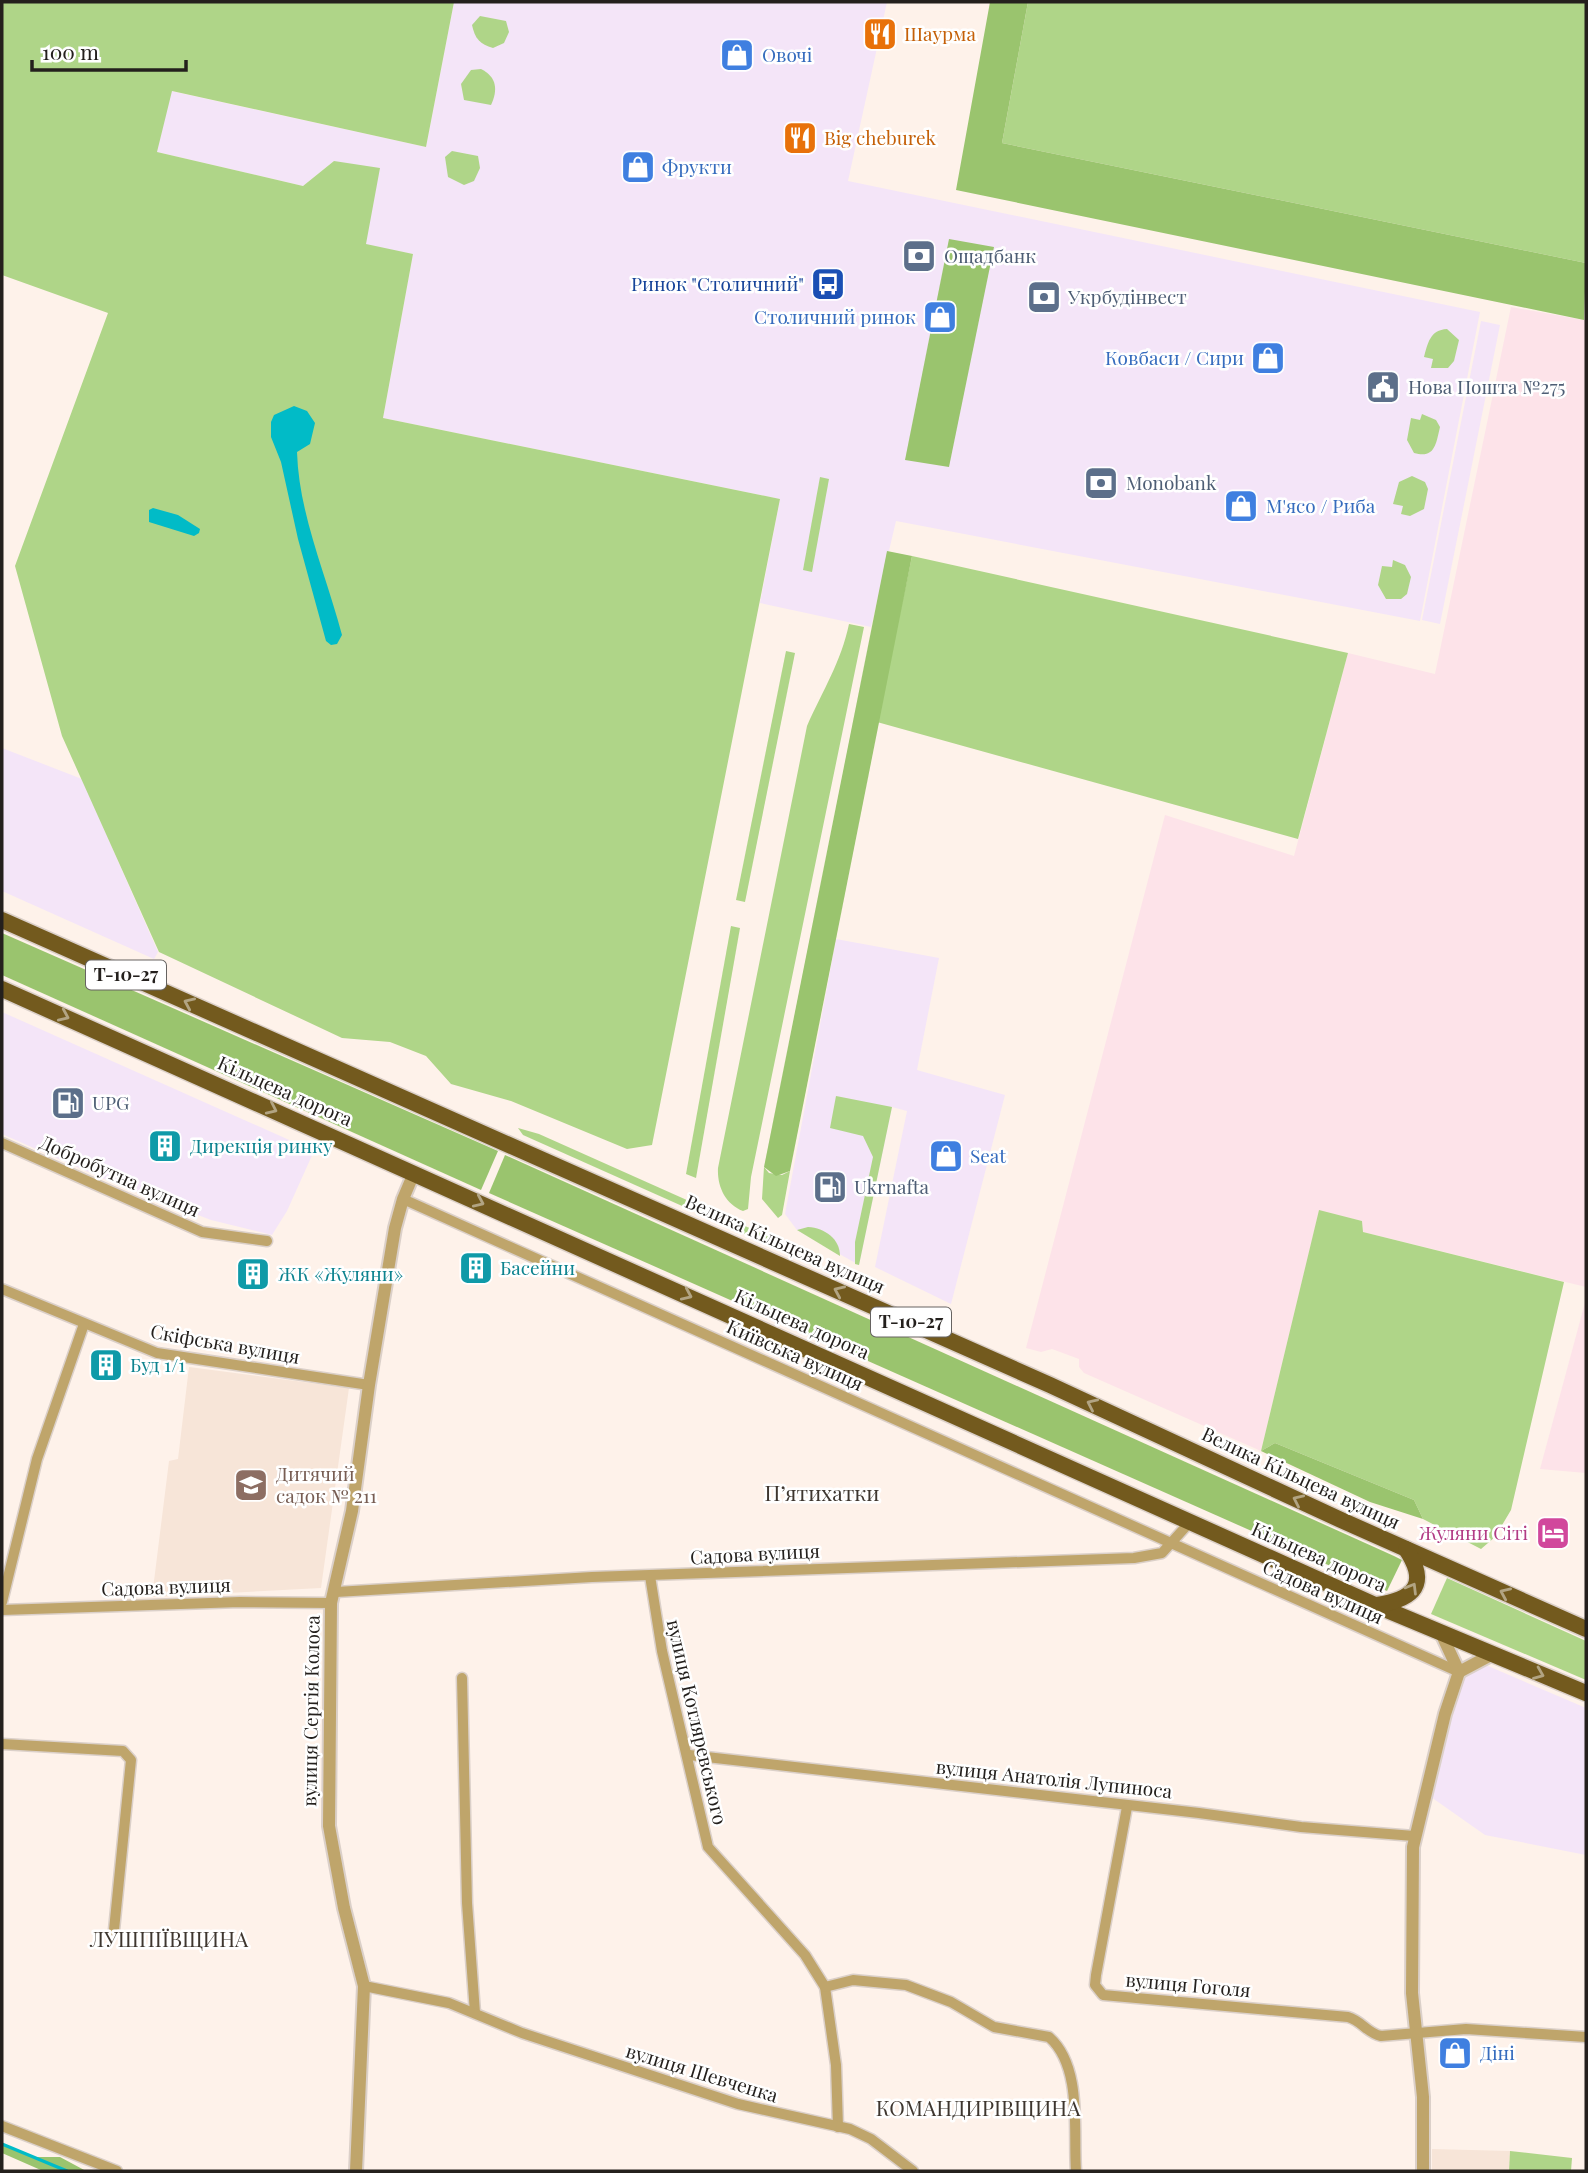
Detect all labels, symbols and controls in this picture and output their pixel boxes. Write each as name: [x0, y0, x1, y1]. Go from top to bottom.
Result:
restaurant icon: Шаурма: [861, 15, 899, 53]
place label: Шаурма: [904, 20, 976, 46]
scale bar: [32, 28, 186, 72]
shop icon: Овочі: [718, 36, 756, 74]
text: 100 m: [42, 37, 99, 65]
place label: Овочі: [762, 41, 813, 67]
restaurant icon: Big cheburek: [781, 119, 819, 157]
place label: Big cheburek: [824, 124, 937, 150]
shop icon: Фрукти: [619, 148, 657, 186]
place label: Фрукти: [662, 153, 732, 179]
bank icon: Ощадбанк: [900, 237, 938, 275]
place label: Ощадбанк: [944, 242, 1036, 268]
bus stop icon: Ринок "Столичний": [809, 265, 847, 303]
place label: Ринок "Столичний": [631, 270, 804, 296]
bank icon: Укрбудінвест: [1025, 278, 1063, 316]
place label: Укрбудінвест: [1067, 283, 1187, 309]
shop icon: Столичний ринок: [921, 298, 959, 336]
place label: Столичний ринок: [754, 303, 916, 329]
shop icon: Ковбаси / Сири: [1249, 339, 1287, 377]
place label: Ковбаси / Сири: [1105, 344, 1244, 370]
public building icon: Нова Пошта №275: [1364, 368, 1402, 406]
place label: Нова Пошта №275: [1408, 373, 1565, 399]
bank icon: Monobank: [1082, 464, 1120, 502]
place label: Monobank: [1126, 469, 1217, 495]
shop icon: М'ясо / Риба: [1222, 487, 1260, 525]
place label: М'ясо / Риба: [1266, 492, 1376, 518]
road number: Т-10-27: [86, 960, 166, 990]
one-way arrow: [183, 997, 195, 1011]
one-way arrow: [57, 1008, 69, 1022]
street label: Кільцева дорога: [214, 1049, 357, 1132]
fuel station icon: UPG: [49, 1084, 87, 1122]
place label: UPG: [92, 1089, 129, 1115]
one-way arrow: [265, 1100, 277, 1114]
building icon: Дирекція ринку: [146, 1127, 184, 1165]
street label: Добробутна вулиця: [36, 1128, 204, 1222]
place label: Дирекція ринку: [190, 1132, 333, 1158]
shop icon: Seat: [927, 1137, 965, 1175]
place label: Seat: [970, 1142, 1006, 1168]
fuel station icon: Ukrnafta: [811, 1168, 849, 1206]
place label: Ukrnafta: [854, 1173, 929, 1199]
street label: Велика Кільцева вулиця: [682, 1187, 889, 1299]
one-way arrow: [472, 1194, 485, 1208]
building icon: Басейни: [457, 1249, 495, 1287]
place label: Басейни: [500, 1254, 575, 1280]
building icon: ЖК «Жуляни»: [234, 1255, 272, 1293]
place label: ЖК «Жуляни»: [278, 1260, 403, 1286]
street label: Кільцева дорога: [731, 1282, 874, 1365]
one-way arrow: [834, 1285, 846, 1299]
one-way arrow: [680, 1287, 692, 1301]
road number: Т-10-27: [871, 1308, 951, 1336]
street label: Київська вулиця: [723, 1312, 868, 1396]
street label: Скіфська вулиця: [149, 1317, 302, 1369]
building icon: Буд 1/1: [87, 1346, 125, 1384]
place label: Буд 1/1: [130, 1351, 185, 1377]
one-way arrow: [1086, 1398, 1099, 1412]
street label: Велика Кільцева вулиця: [1198, 1420, 1405, 1534]
place label: Дитячий садок № 211: [276, 1460, 377, 1508]
school or university icon: Дитячий садок № 211: [232, 1466, 270, 1504]
district label: Пʼятихатки: [765, 1478, 879, 1506]
one-way arrow: [1293, 1494, 1305, 1508]
hotel icon: Жуляни Сіті: [1534, 1514, 1572, 1552]
street label: Кільцева дорога: [1248, 1515, 1391, 1598]
place label: Жуляни Сіті: [1419, 1519, 1528, 1545]
street label: Садова вулиця: [690, 1537, 820, 1569]
street label: Садова вулиця: [1259, 1553, 1388, 1629]
street label: Садова вулиця: [101, 1571, 231, 1601]
one-way arrow: [1404, 1583, 1417, 1596]
one-way arrow: [1500, 1587, 1512, 1601]
street label: вулиця Сергія Колоса: [295, 1614, 325, 1807]
street label: вулиця Котляревського: [662, 1616, 734, 1827]
one-way arrow: [1532, 1665, 1544, 1679]
street label: вулиця Анатолія Лупиноса: [935, 1753, 1174, 1803]
district label: ЛУШПІЇВЩИНА: [89, 1924, 249, 1952]
street label: вулиця Гоголя: [1125, 1966, 1252, 2002]
shop icon: Діні: [1436, 2034, 1474, 2072]
street label: вулиця Шевченка: [623, 2037, 782, 2108]
place label: Діні: [1480, 2039, 1515, 2065]
district label: КОМАНДИРІВЩИНА: [876, 2093, 1081, 2121]

